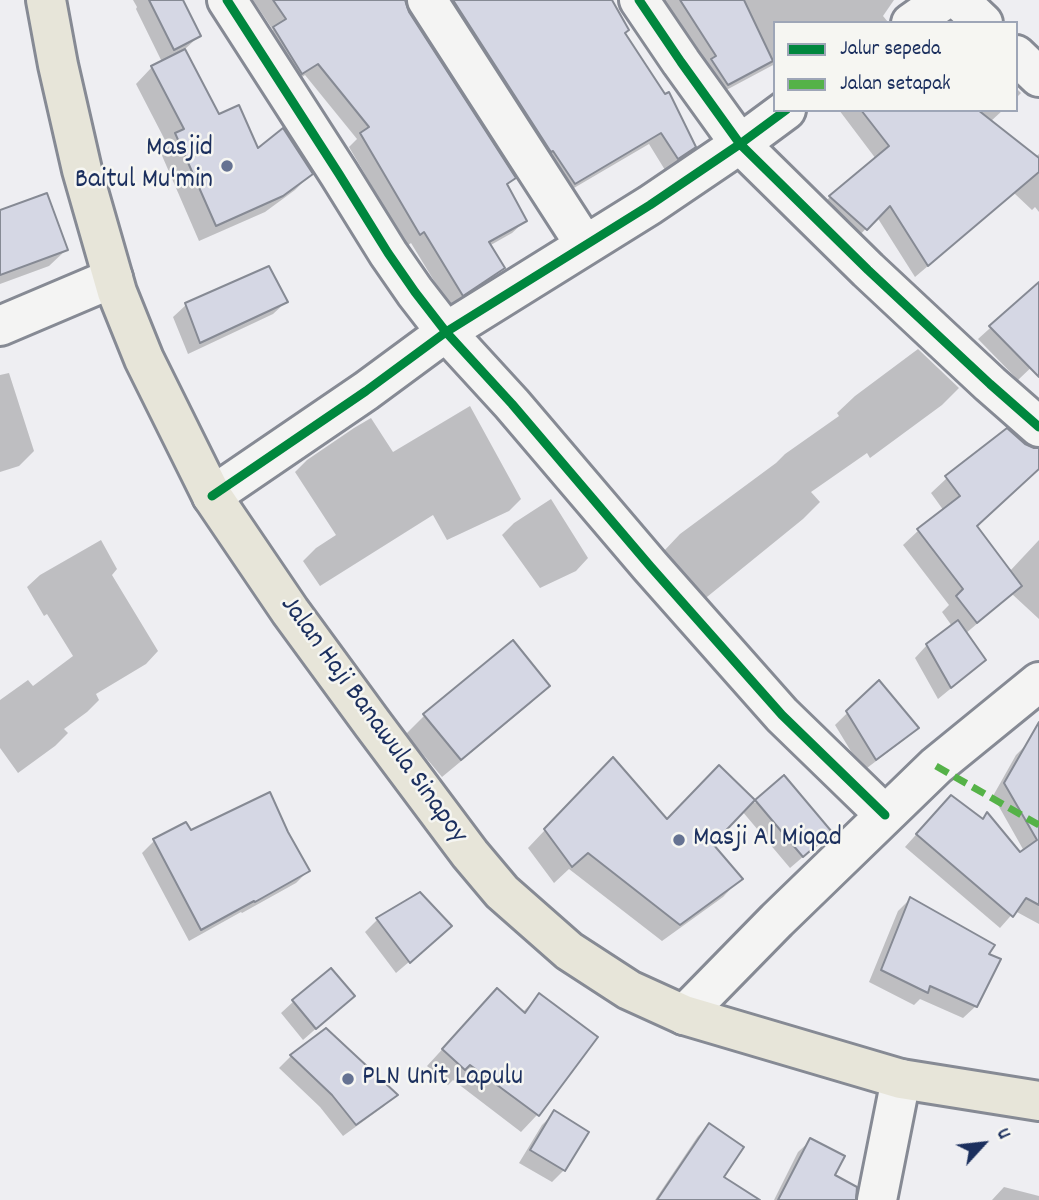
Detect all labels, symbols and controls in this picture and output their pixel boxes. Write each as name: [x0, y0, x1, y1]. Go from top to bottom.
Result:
legend: [773, 21, 1018, 112]
text: Jalur sepeda: [840, 35, 941, 65]
text: Jalan setapak: [840, 70, 951, 100]
place label: Masjid Baitul Mu'min: [75, 133, 213, 199]
marker: Masjid Baitul Mu'min: [219, 158, 235, 174]
street label: Jalan Haji Banawula Sinapoy: [271, 591, 473, 851]
place label: Masji Al Miqad: [693, 823, 842, 857]
marker: Masji Al Miqad: [671, 832, 687, 848]
place label: PLN Unit Lapulu: [362, 1062, 523, 1096]
marker: PLN Unit Lapulu: [340, 1071, 356, 1087]
north arrow: [948, 1109, 1018, 1179]
text: U: [988, 1124, 1016, 1144]

